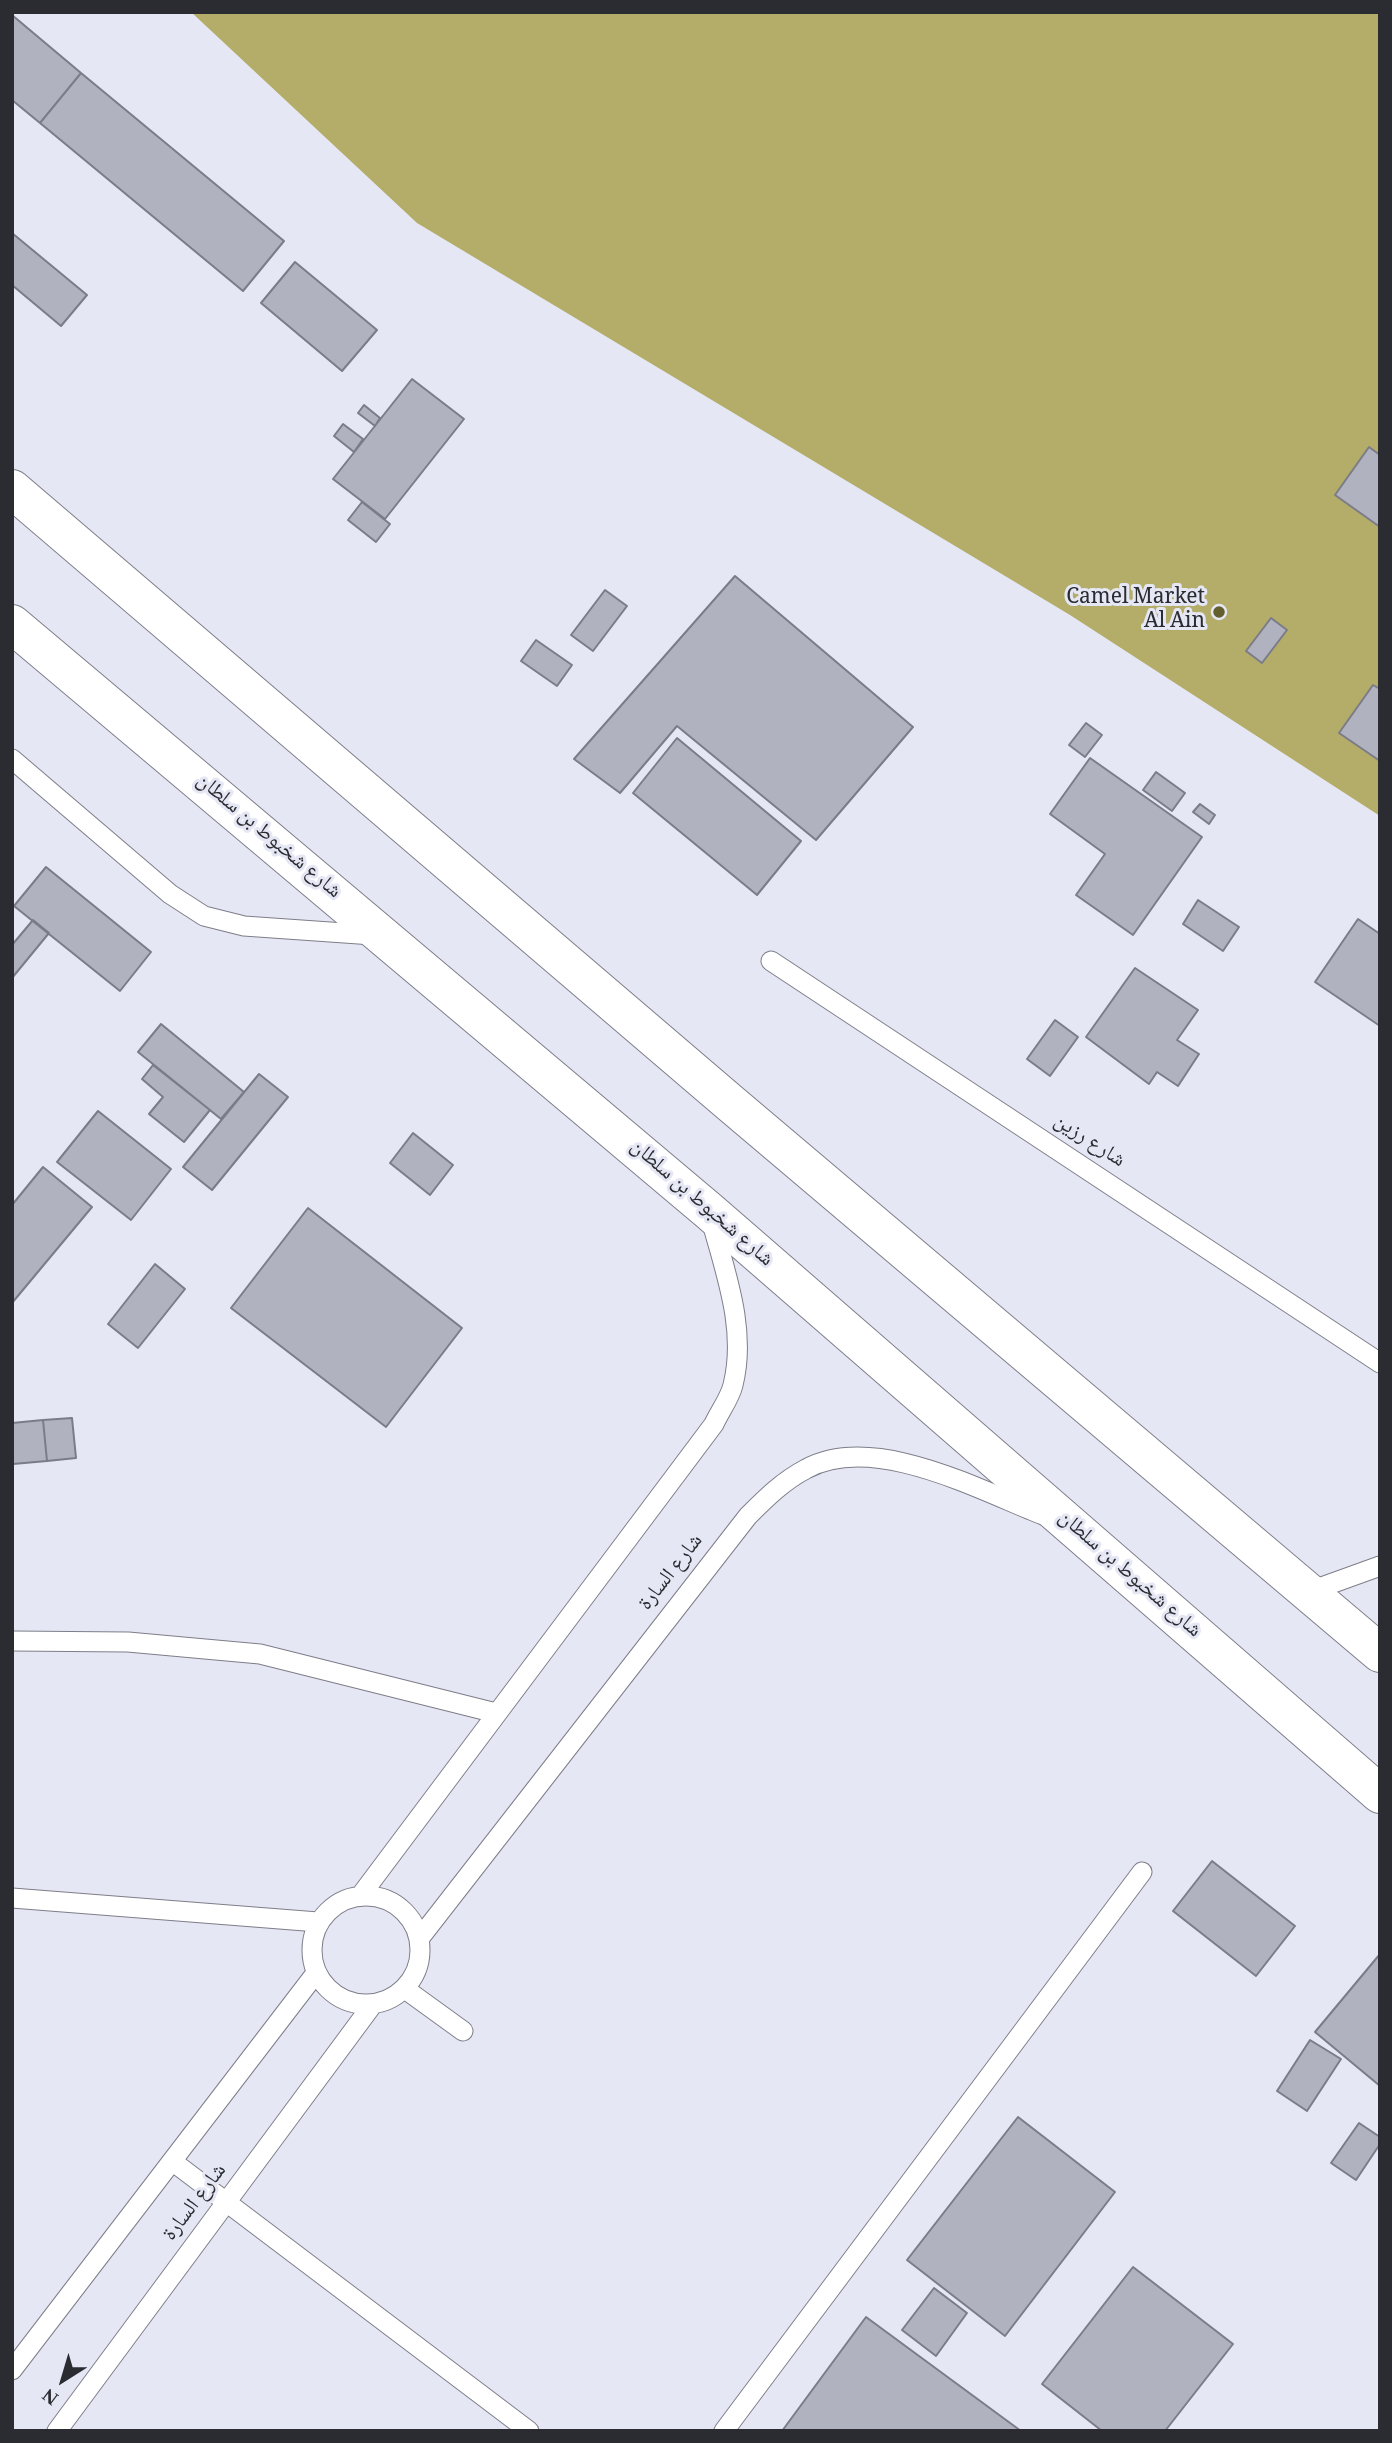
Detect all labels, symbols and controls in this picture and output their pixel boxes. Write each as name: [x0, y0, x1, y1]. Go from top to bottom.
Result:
place label: Camel Market Al Ain: [1066, 587, 1205, 637]
marker: Camel Market Al Ain: [1211, 604, 1227, 620]
street label: شارع شخبوط بن سلطان: [189, 770, 345, 906]
street label: شارع رزين: [1047, 1111, 1129, 1175]
street label: شارع شخبوط بن سلطان: [623, 1136, 777, 1274]
street label: شارع شخبوط بن سلطان: [1051, 1507, 1205, 1645]
street label: شارع السارة: [635, 1531, 711, 1617]
street label: شارع السارة: [160, 2161, 234, 2247]
north arrow: [28, 2345, 98, 2415]
text: N: [38, 2385, 62, 2410]

